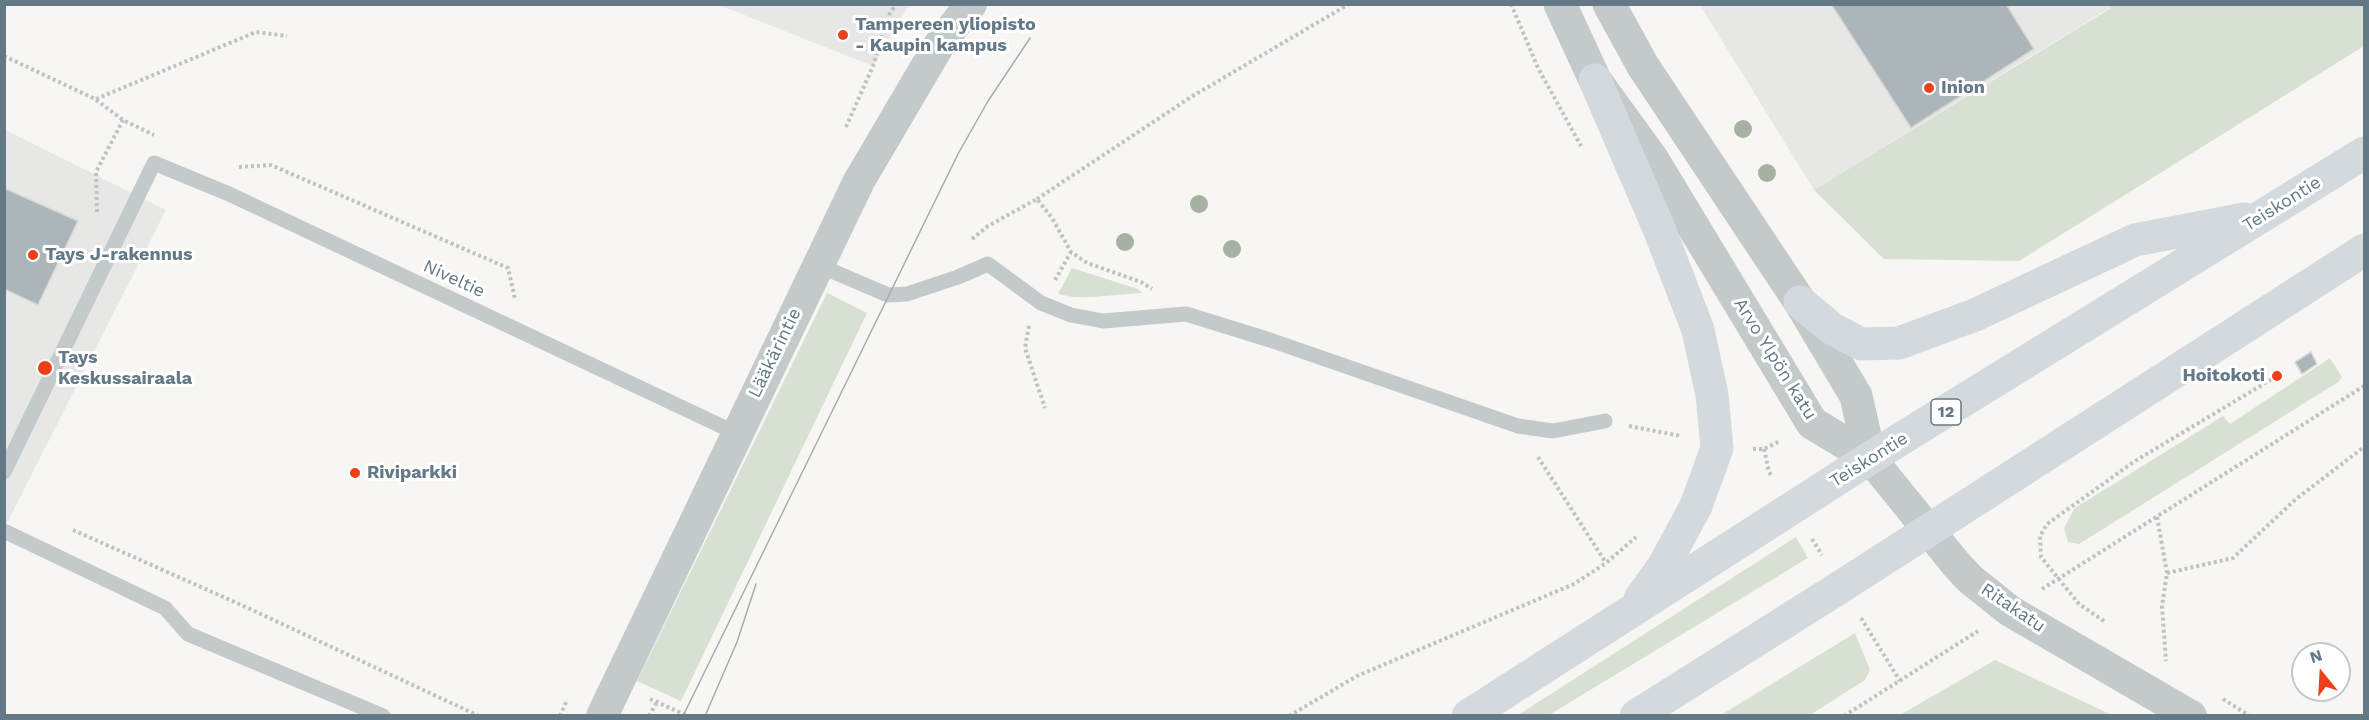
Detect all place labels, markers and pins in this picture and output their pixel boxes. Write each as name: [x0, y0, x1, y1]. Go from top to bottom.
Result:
place label: Tampereen yliopisto - Kaupin kampus: [855, 14, 1036, 57]
marker: Tampereen yliopisto - Kaupin kampus: [836, 28, 850, 42]
place label: Inion: [1941, 77, 1985, 99]
marker: Inion: [1922, 81, 1936, 95]
place label: Tays J-rakennus: [45, 244, 193, 266]
marker: Tays J-rakennus: [26, 248, 40, 262]
place label: Tays Keskussairaala: [58, 347, 192, 389]
marker: Tays Keskussairaala: [36, 359, 54, 377]
place label: Hoitokoti: [2183, 365, 2265, 387]
marker: Hoitokoti: [2270, 369, 2284, 383]
place label: Riviparkki: [367, 462, 457, 484]
marker: Riviparkki: [348, 466, 362, 480]

